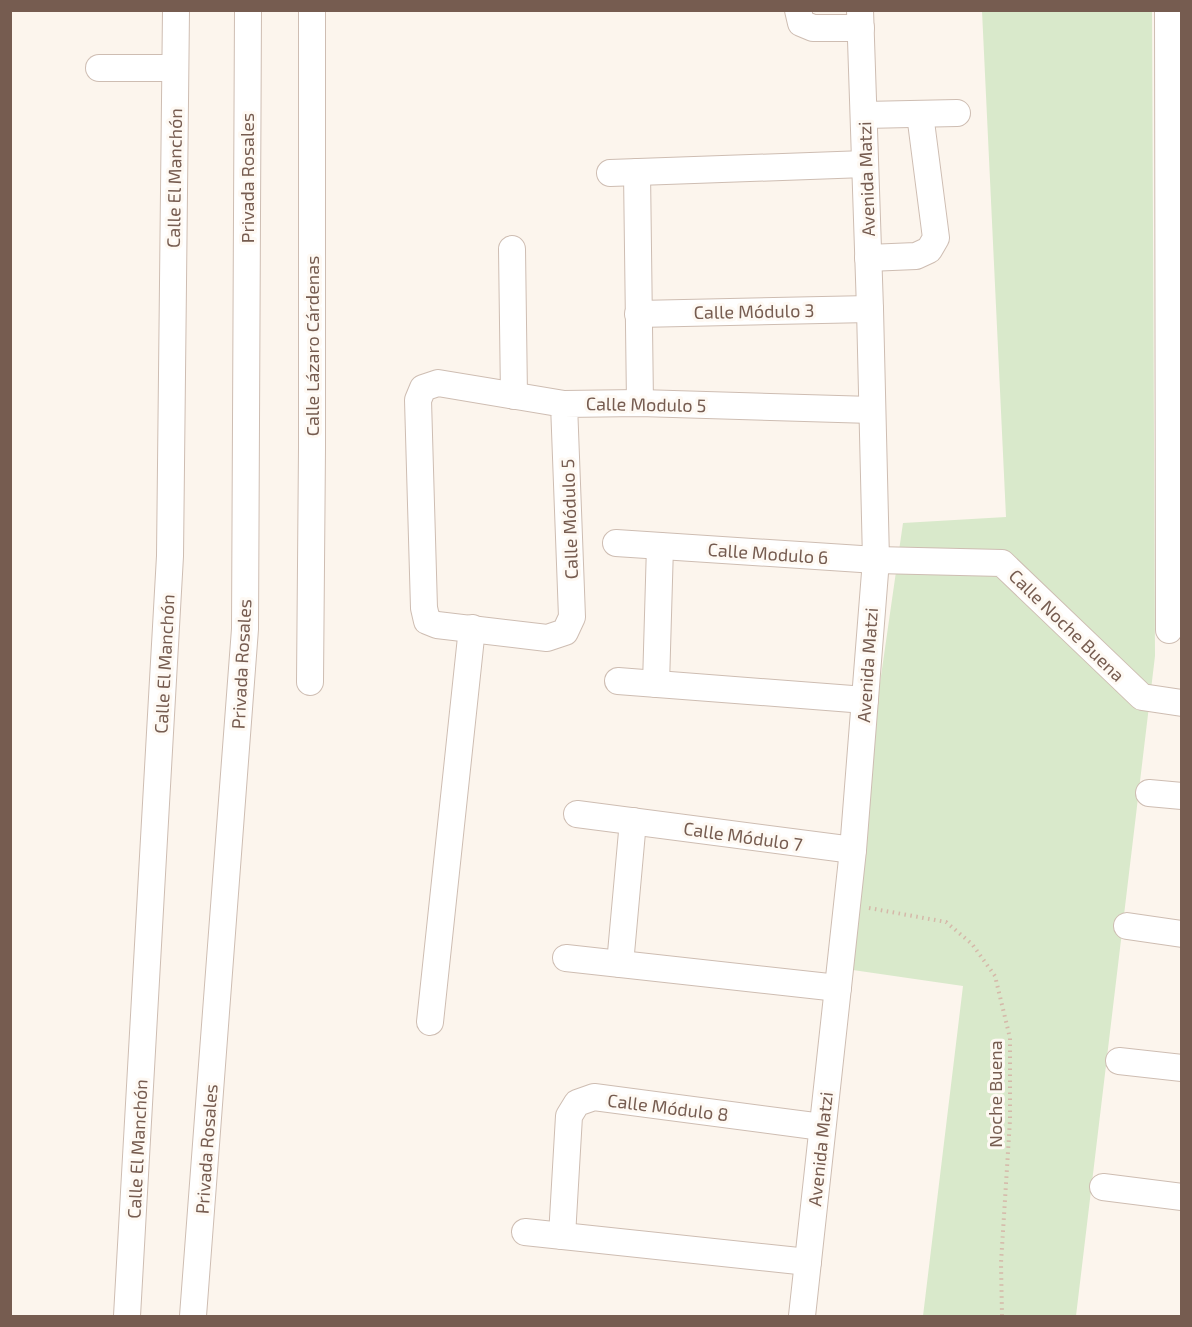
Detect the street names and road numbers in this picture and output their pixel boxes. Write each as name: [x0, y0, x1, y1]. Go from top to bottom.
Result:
street label: Calle El Manchón: [162, 108, 186, 248]
street label: Privada Rosales: [236, 113, 258, 243]
street label: Avenida Matzi: [853, 121, 879, 237]
street label: Calle Lázaro Cárdenas: [301, 256, 323, 436]
street label: Calle Módulo 3: [693, 299, 815, 323]
street label: Calle Modulo 5: [586, 392, 706, 416]
street label: Calle Módulo 5: [556, 458, 582, 580]
street label: Calle Modulo 6: [707, 538, 829, 568]
street label: Calle Noche Buena: [1005, 564, 1129, 686]
street label: Calle El Manchón: [149, 594, 179, 734]
street label: Privada Rosales: [227, 598, 255, 730]
street label: Avenida Matzi: [852, 607, 882, 723]
street label: Calle Módulo 7: [682, 817, 804, 855]
street label: Noche Buena: [984, 1040, 1006, 1148]
street label: Calle El Manchón: [122, 1079, 152, 1219]
street label: Privada Rosales: [190, 1083, 222, 1215]
street label: Calle Módulo 8: [606, 1089, 730, 1125]
street label: Avenida Matzi: [803, 1091, 837, 1207]

